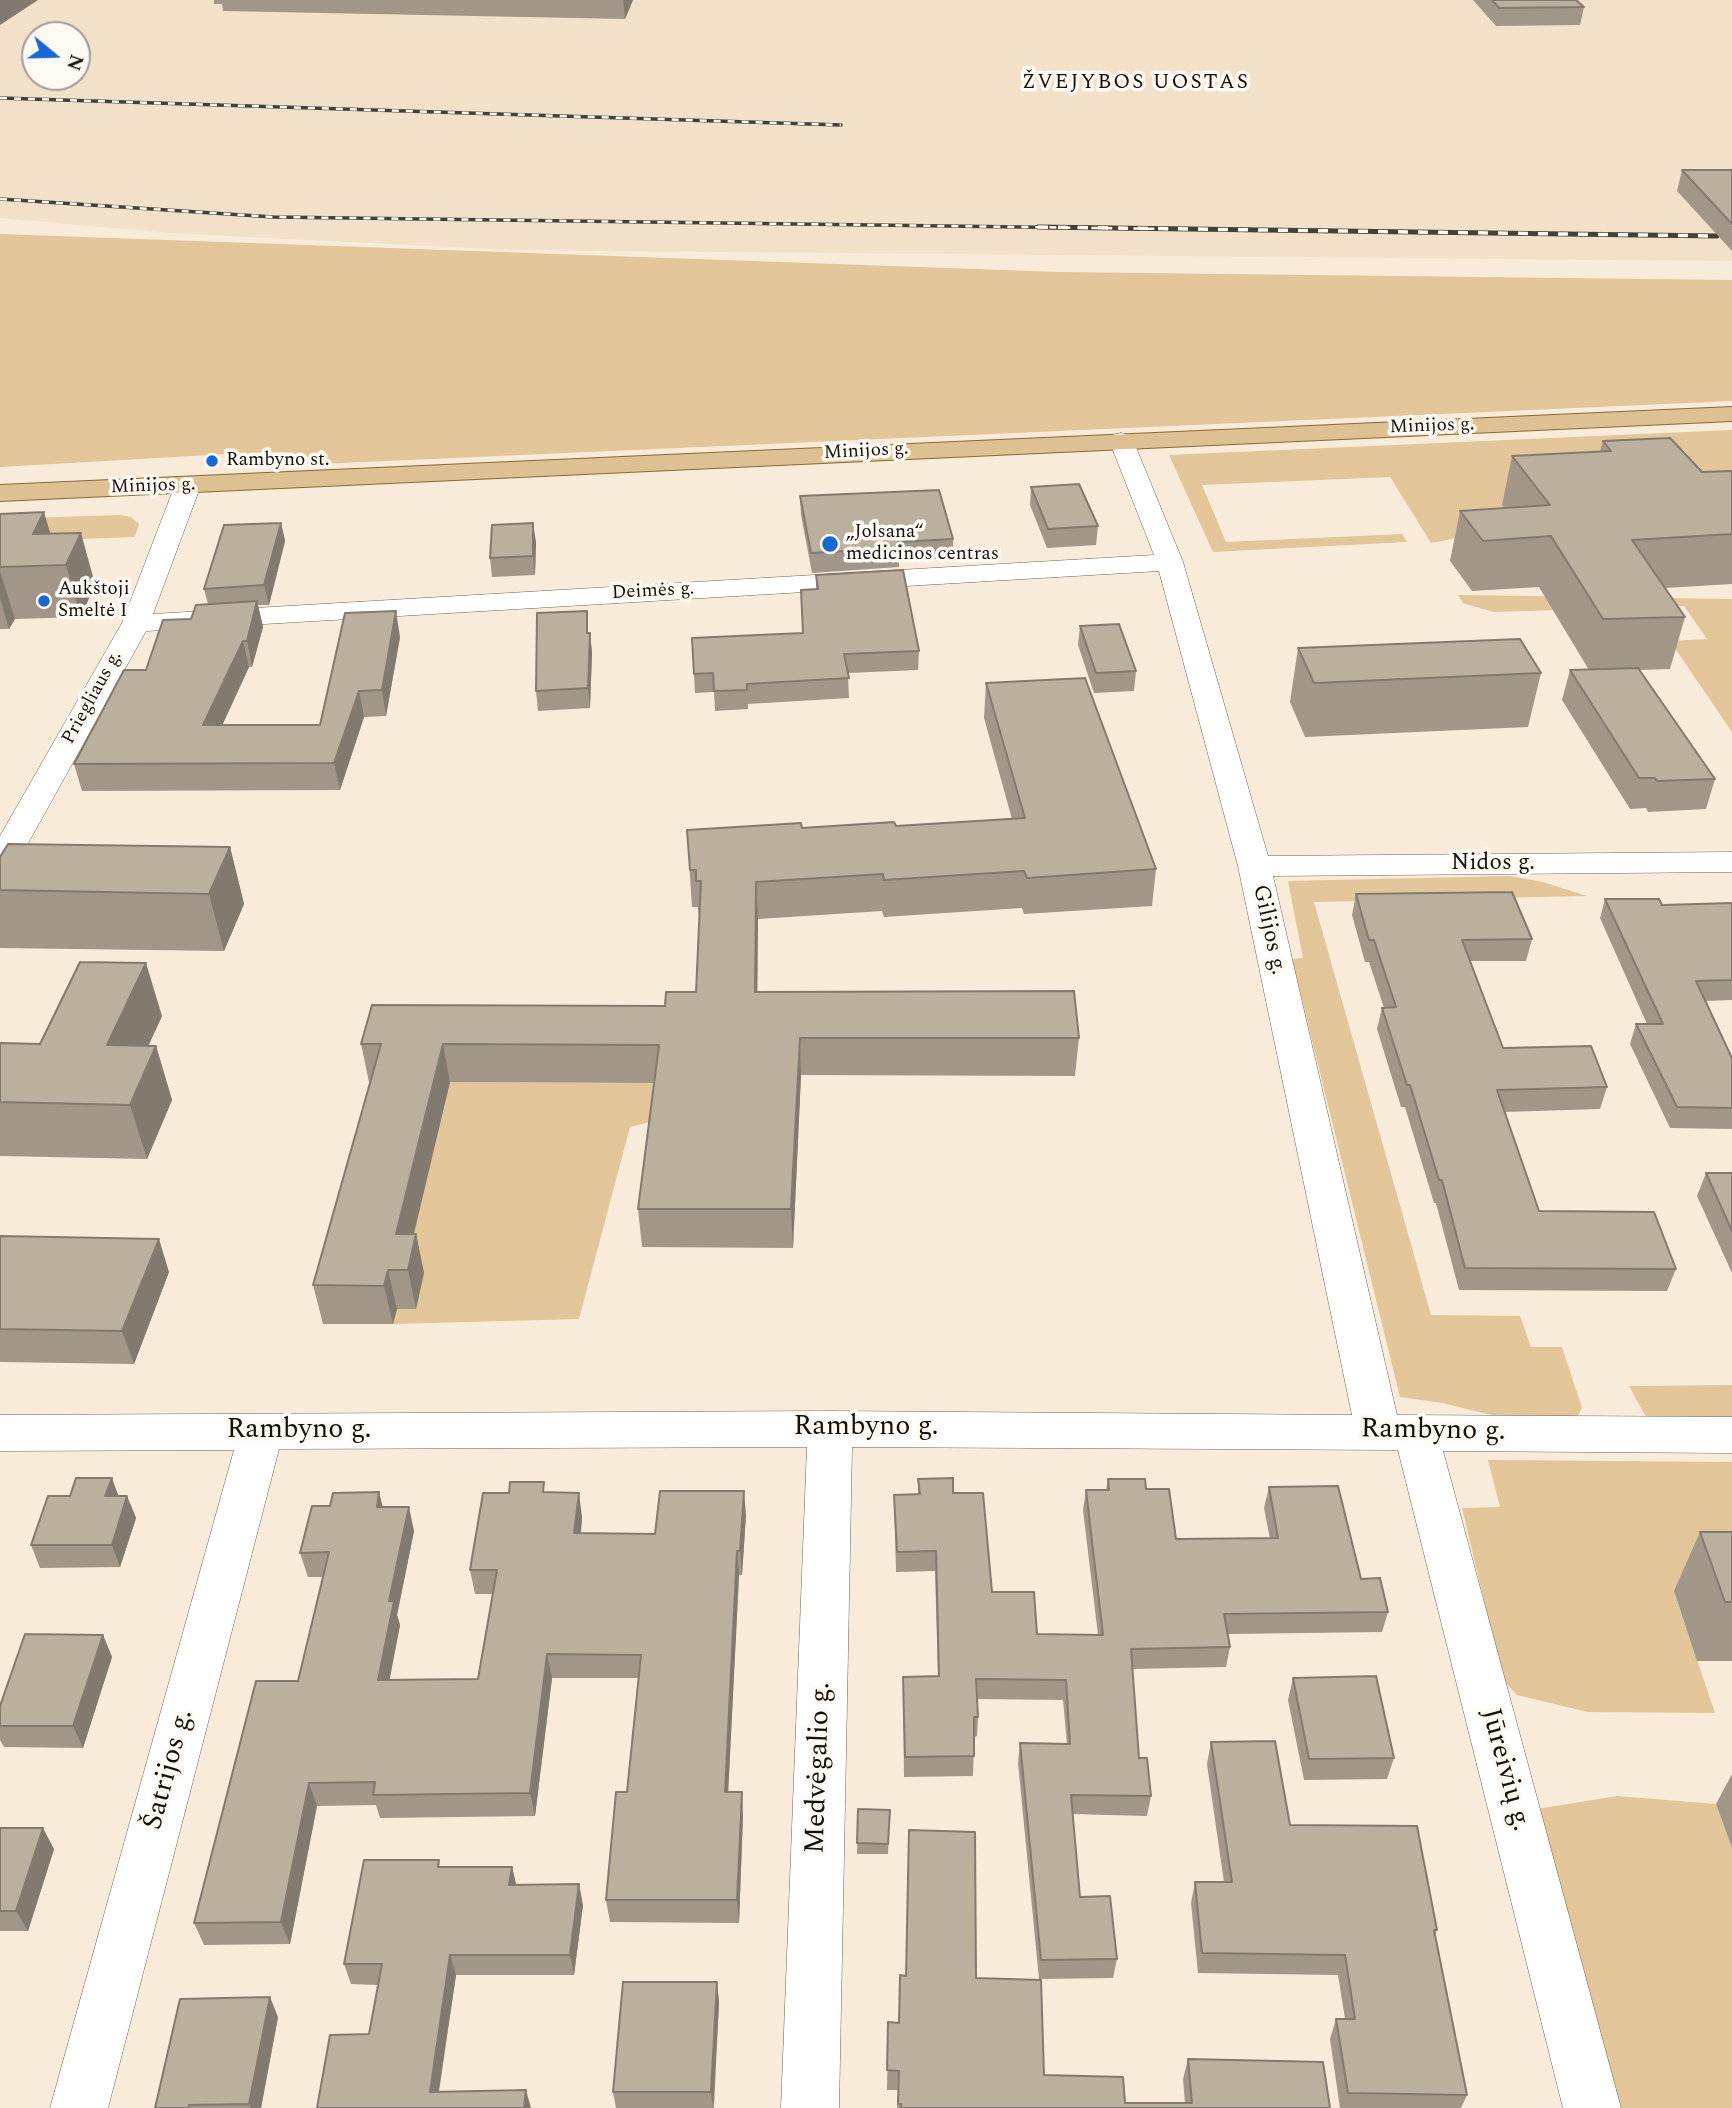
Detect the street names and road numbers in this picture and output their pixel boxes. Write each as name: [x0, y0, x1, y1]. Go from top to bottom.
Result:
street label: Minijos g.: [1389, 414, 1475, 440]
street label: Minijos g.: [823, 438, 909, 466]
street label: Minijos g.: [110, 474, 196, 500]
street label: Deimės g.: [611, 578, 695, 606]
street label: Priegliaus g.: [58, 647, 128, 749]
street label: Nidos g.: [1451, 850, 1535, 878]
street label: Gilijos g.: [1245, 882, 1291, 978]
street label: Rambyno g.: [794, 1412, 938, 1446]
street label: Rambyno g.: [1360, 1414, 1506, 1450]
street label: Rambyno g.: [227, 1415, 371, 1449]
street label: Medvėgalio g.: [800, 1682, 840, 1854]
street label: Jūreivių g.: [1471, 1705, 1537, 1835]
street label: Šatrijos g.: [138, 1706, 202, 1834]

